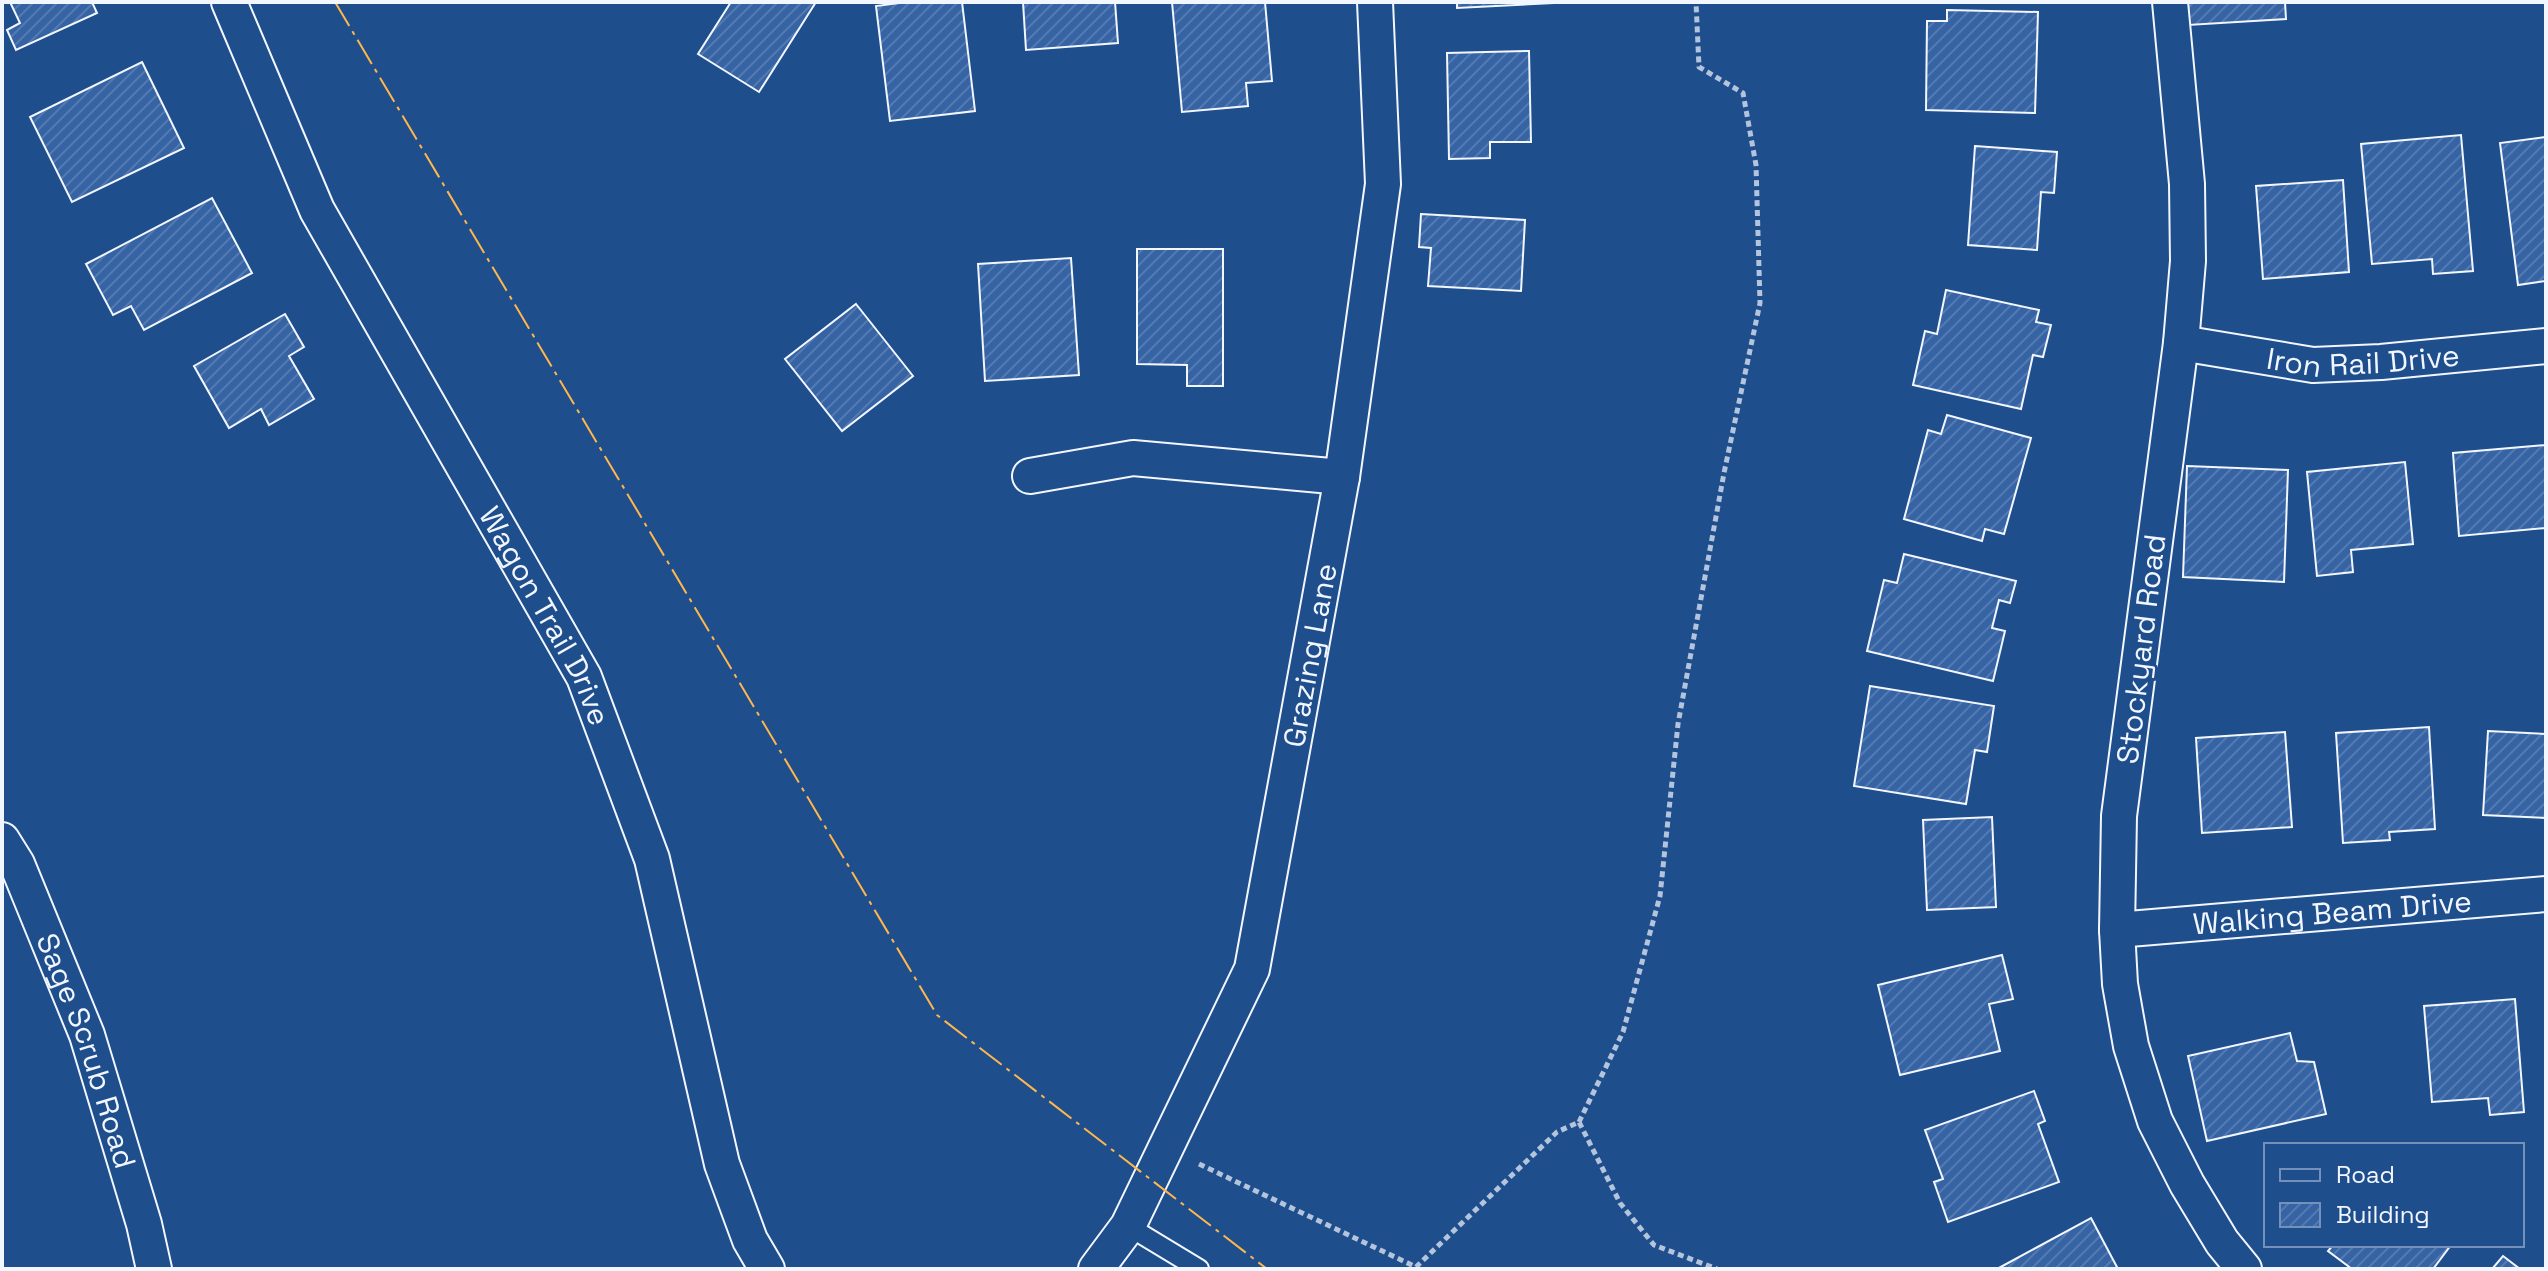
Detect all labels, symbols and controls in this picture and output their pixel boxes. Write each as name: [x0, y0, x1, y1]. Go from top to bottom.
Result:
street label: Iron Rail Drive: [2264, 335, 2461, 386]
street label: Wagon Trail Drive: [471, 499, 620, 731]
street label: Stockyard Road: [2108, 532, 2174, 766]
street label: Grazing Lane: [1273, 560, 1345, 750]
street label: Walking Beam Drive: [2191, 881, 2473, 943]
street label: Sage Scrub Road: [28, 927, 146, 1173]
legend: [2264, 1143, 2524, 1247]
text: Road: [2336, 1159, 2395, 1190]
text: Building: [2336, 1199, 2430, 1230]

